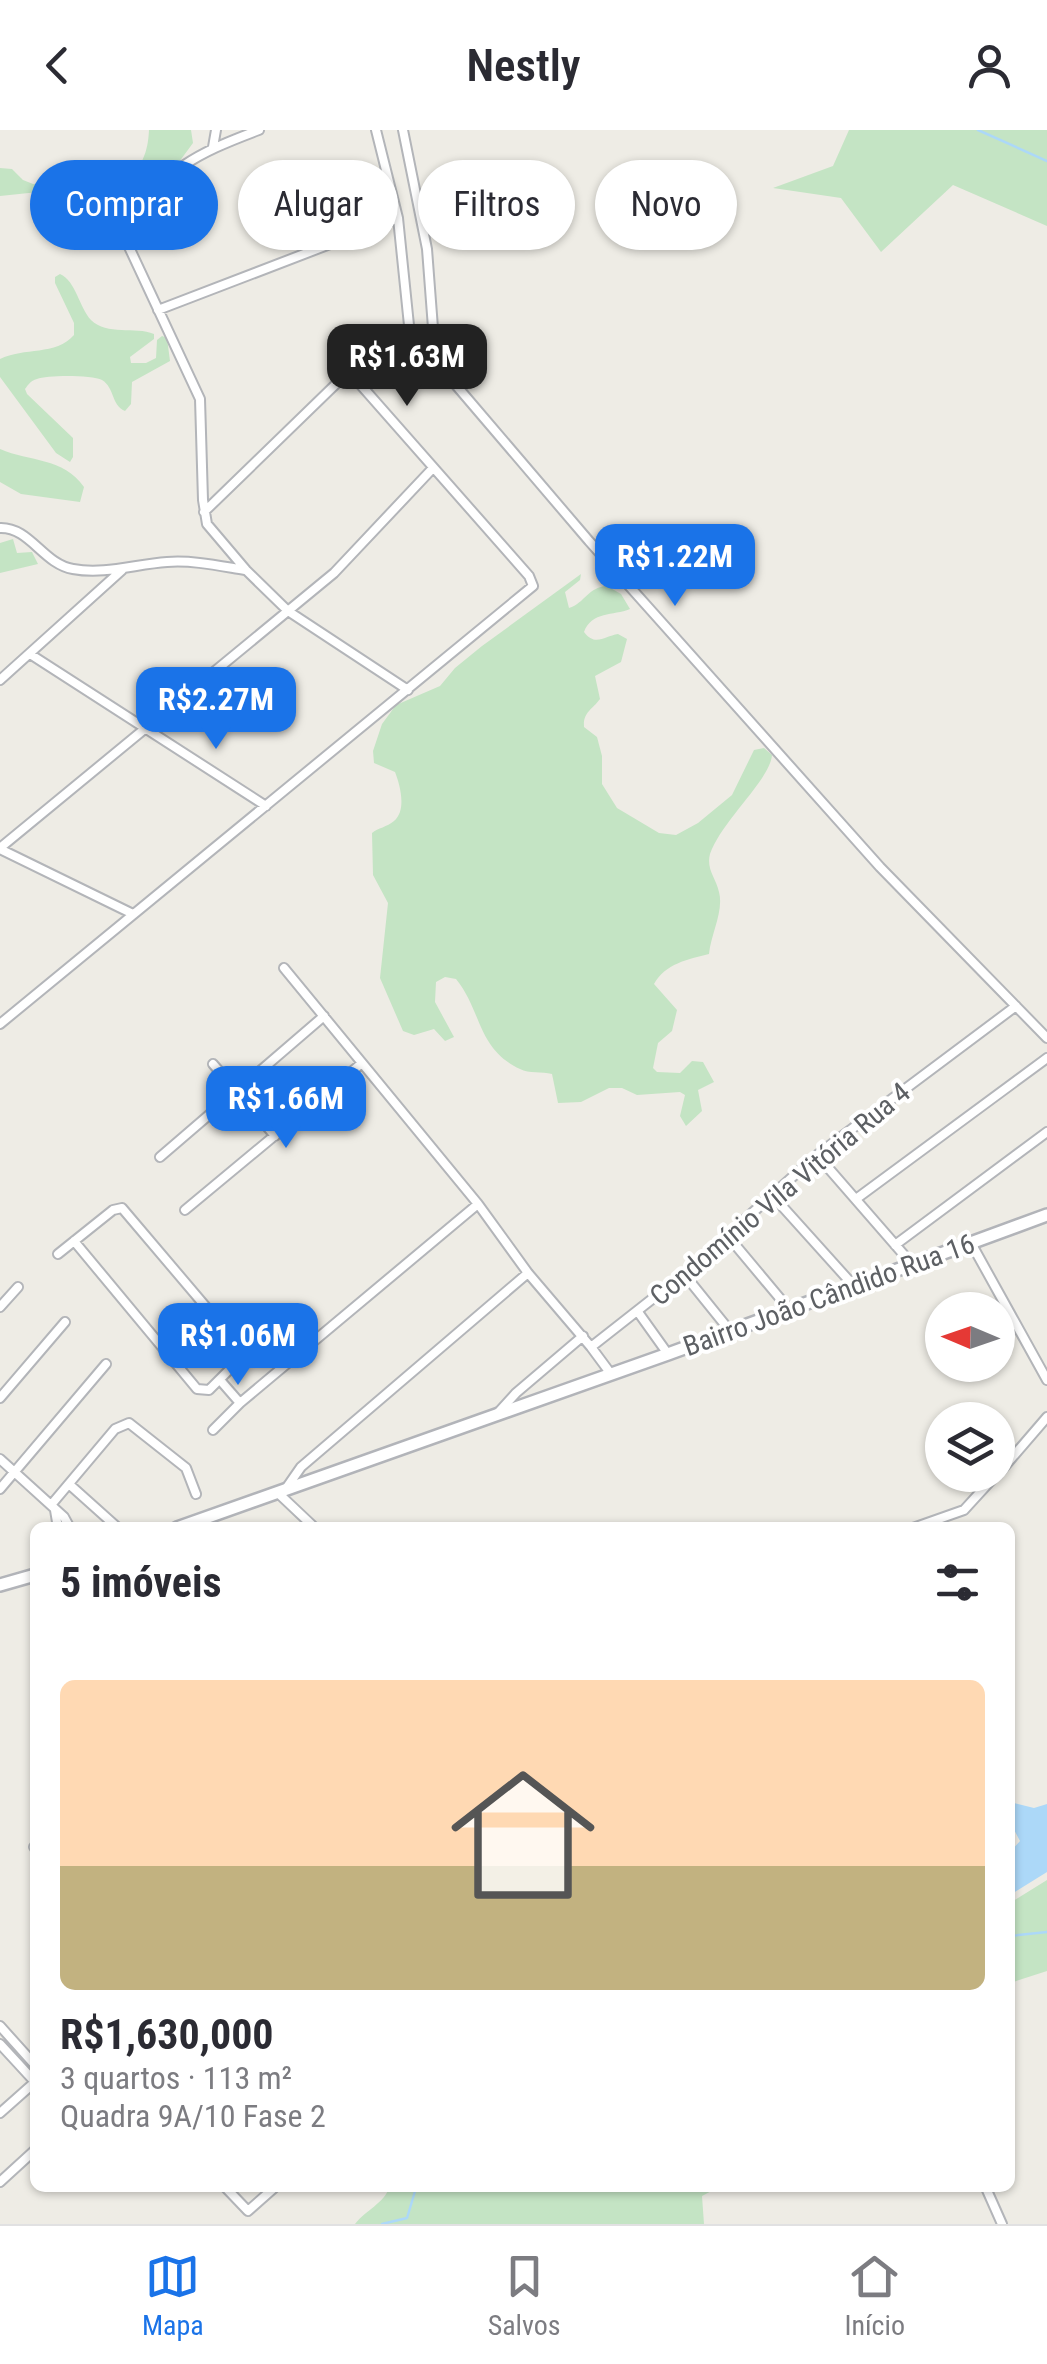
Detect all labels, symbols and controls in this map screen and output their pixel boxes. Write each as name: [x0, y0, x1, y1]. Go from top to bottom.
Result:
icon: back: [30, 38, 85, 93]
icon: person: [962, 38, 1017, 93]
text: Nestly: [466, 39, 581, 92]
chip: Comprar: [30, 160, 218, 250]
chip: Alugar: [238, 160, 398, 250]
chip: Filtros: [418, 160, 575, 250]
chip: Novo: [595, 160, 737, 250]
pin: R$1.63M: [315, 324, 499, 409]
text: R$1.63M: [349, 337, 465, 375]
pin: R$1.22M: [583, 524, 767, 609]
text: R$1.22M: [617, 537, 733, 575]
pin: R$2.27M: [124, 667, 308, 752]
text: R$2.27M: [158, 680, 274, 718]
pin: R$1.66M: [194, 1066, 378, 1151]
street label: Condomínio Vila Vitória Rua 4: [643, 1076, 917, 1312]
text: R$1.66M: [228, 1079, 344, 1117]
street label: Bairro João Cândido Rua 16: [679, 1227, 979, 1363]
north arrow: [925, 1292, 1015, 1382]
map controls: [925, 1292, 1015, 1492]
pin: R$1.06M: [146, 1303, 330, 1388]
text: R$1.06M: [180, 1316, 296, 1354]
button: layers: [925, 1402, 1015, 1492]
icon: filters: [930, 1555, 985, 1610]
text: 5 imóveis: [60, 1558, 222, 1607]
icon: home: [433, 1745, 613, 1925]
text: R$1,630,000: [60, 2010, 274, 2059]
text: 3 quartos · 113 m²: [60, 2059, 292, 2097]
text: Quadra 9A/10 Fase 2: [60, 2097, 326, 2135]
tab: Mapa: [142, 2249, 204, 2342]
tab: Salvos: [488, 2249, 561, 2342]
tab: Início: [844, 2249, 905, 2342]

